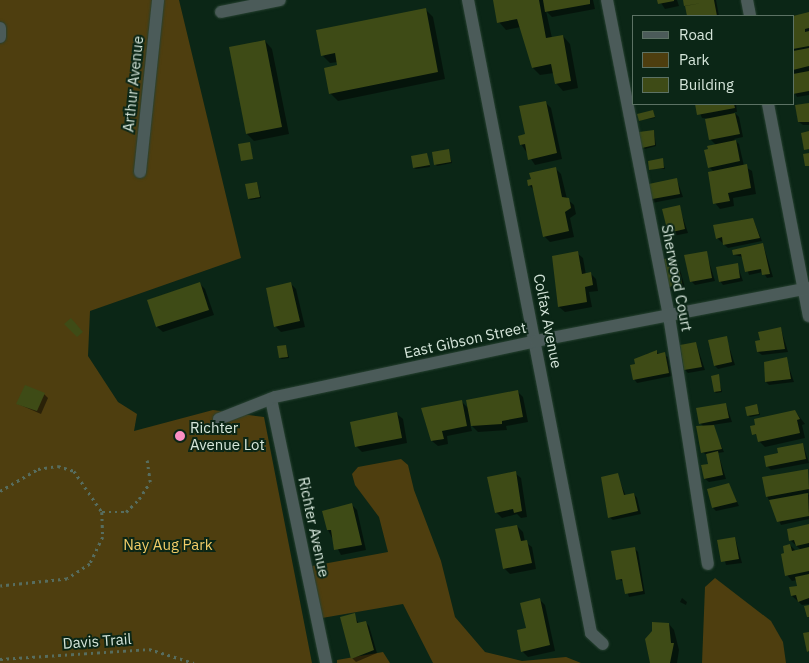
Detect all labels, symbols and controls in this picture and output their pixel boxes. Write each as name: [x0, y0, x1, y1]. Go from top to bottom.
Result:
legend: [632, 15, 794, 105]
text: Road: [679, 25, 714, 44]
street label: Arthur Avenue: [119, 35, 147, 133]
text: Park: [679, 50, 709, 69]
text: Building: [679, 75, 734, 94]
street label: Sherwood Court: [658, 223, 696, 333]
street label: Colfax Avenue: [530, 272, 566, 370]
street label: East Gibson Street: [402, 318, 528, 362]
place label: Richter Avenue Lot: [190, 418, 265, 453]
marker: Richter Avenue Lot: [174, 430, 186, 442]
street label: Richter Avenue: [295, 475, 333, 579]
park label: Nay Aug Park: [123, 536, 213, 554]
street label: Davis Trail: [62, 630, 132, 652]

